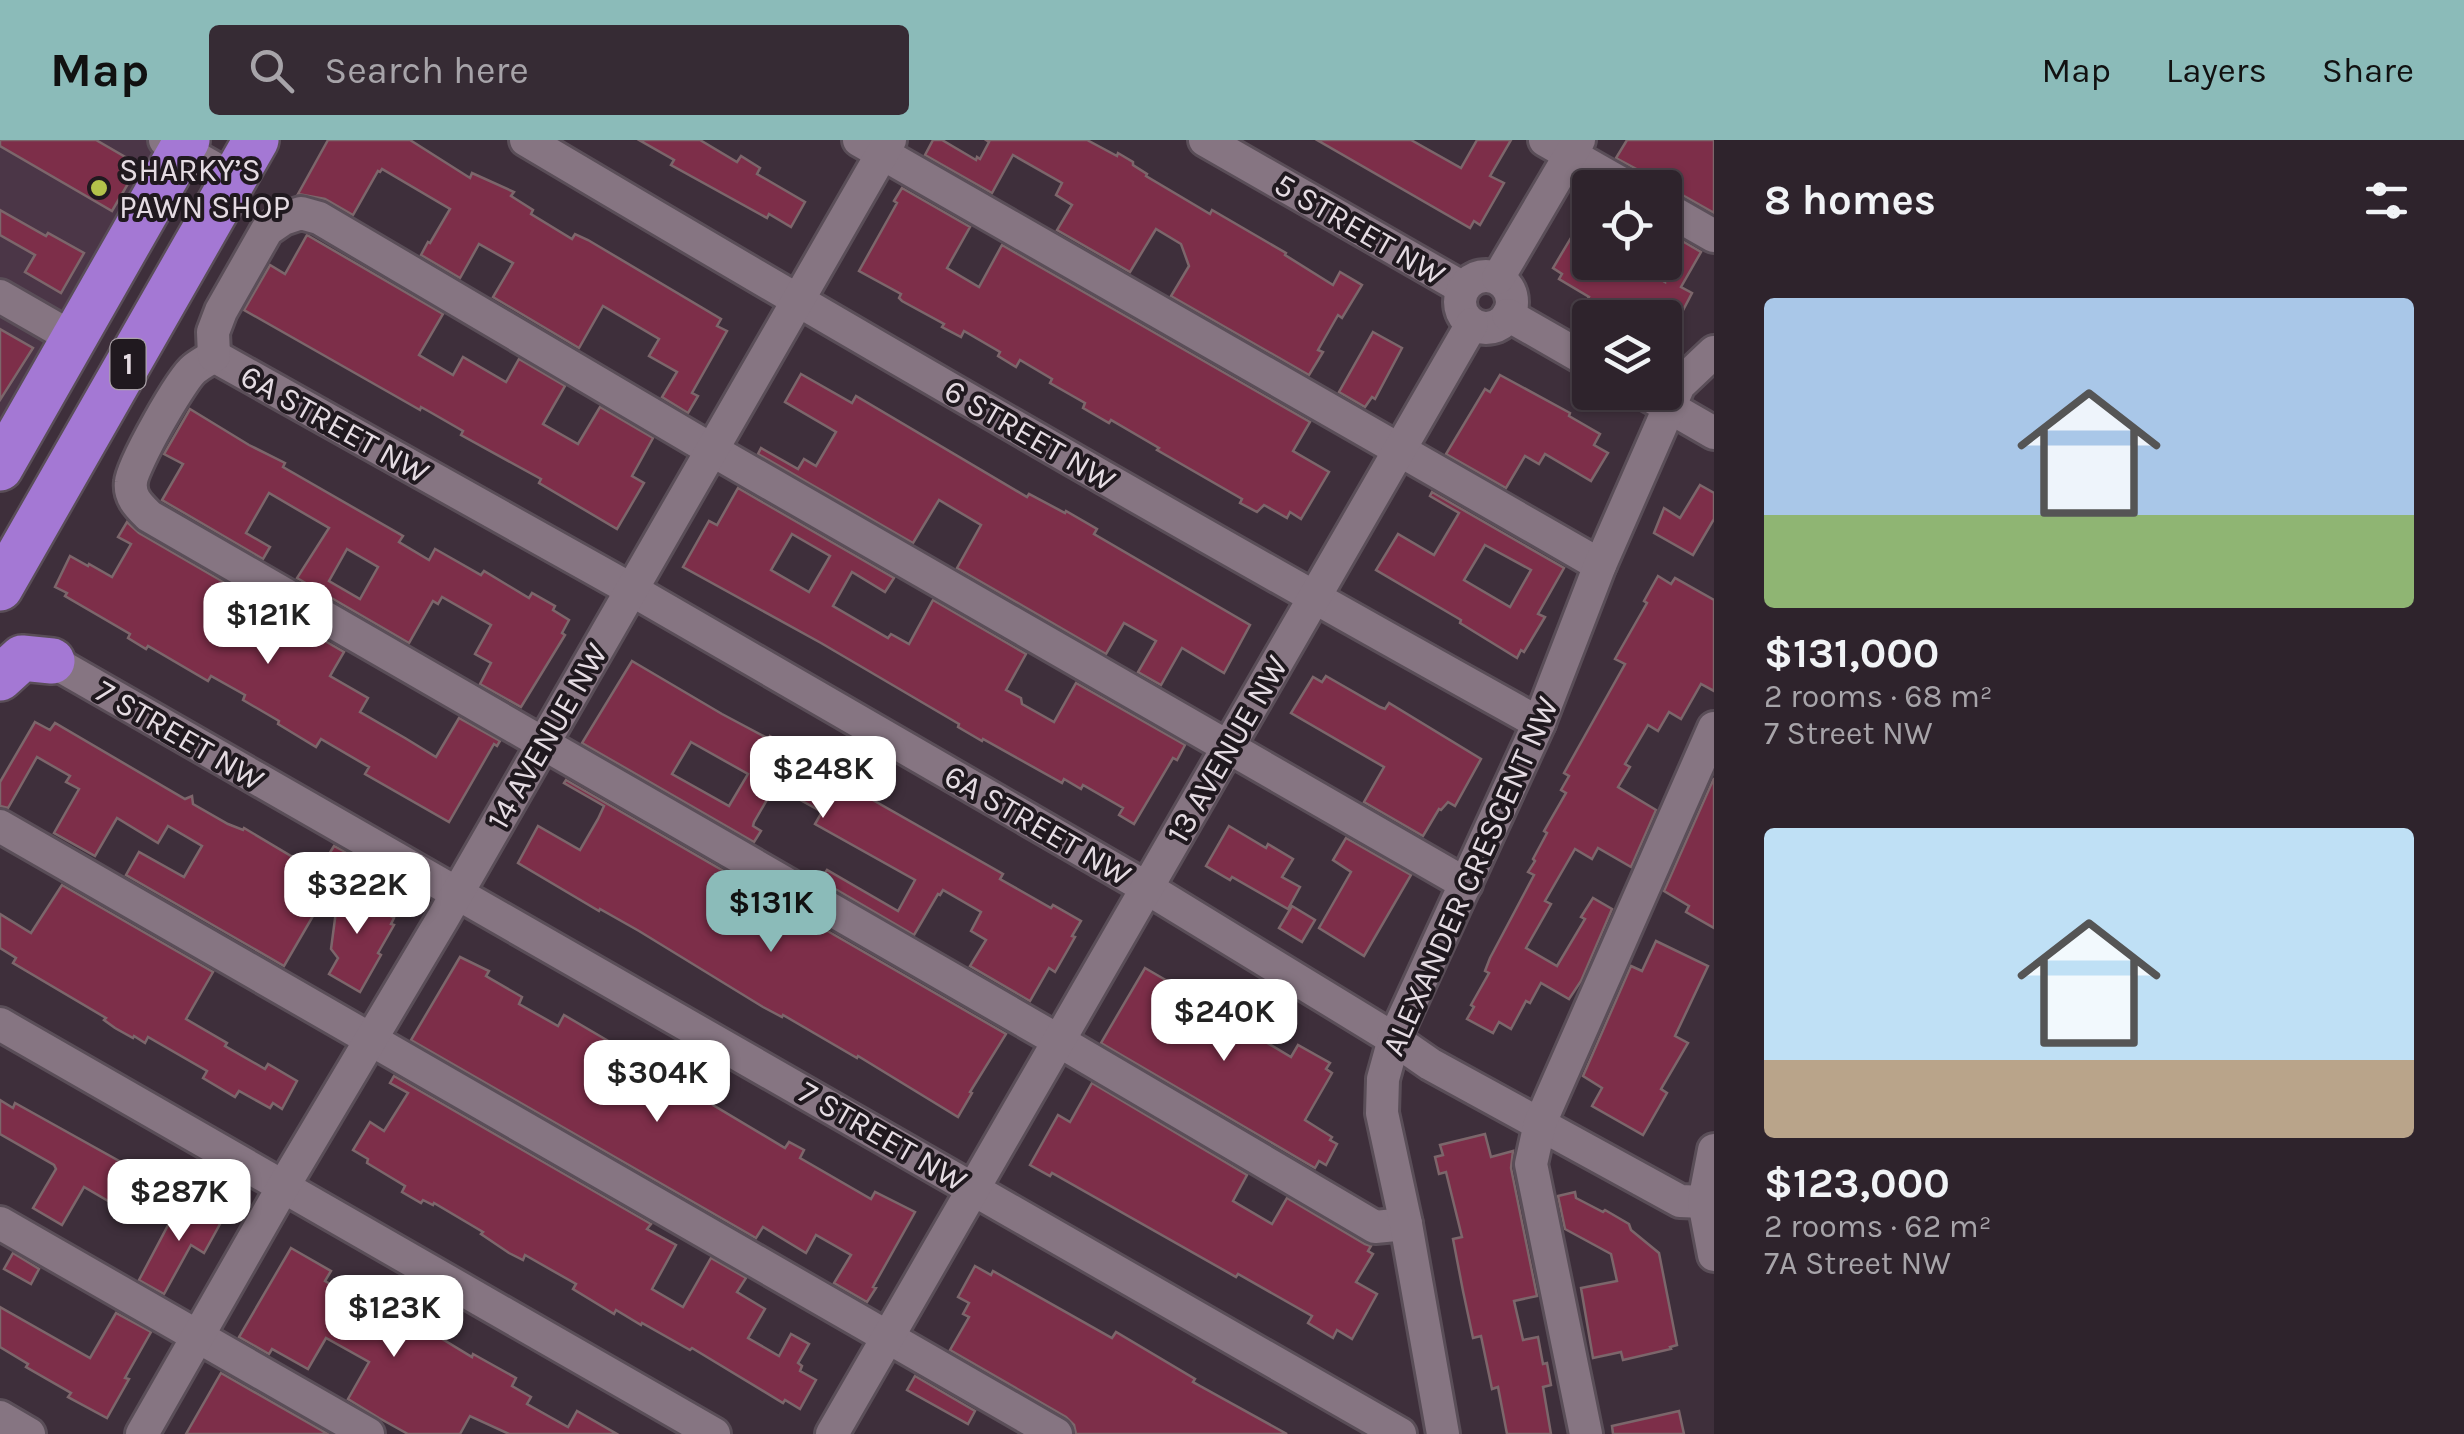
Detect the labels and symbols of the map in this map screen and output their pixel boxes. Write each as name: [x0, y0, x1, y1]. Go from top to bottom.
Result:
place label: SHARKY’S PAWN SHOP: [119, 152, 290, 226]
street label: 5 STREET NW: [1268, 166, 1452, 293]
marker: SHARKY’S PAWN SHOP: [88, 177, 110, 199]
road number: 1: [110, 339, 146, 389]
street label: 6A STREET NW: [234, 358, 436, 492]
street label: 6 STREET NW: [938, 372, 1122, 499]
pin: $121K: [198, 582, 338, 667]
street label: 14 AVENUE NW: [479, 636, 616, 836]
street label: 13 AVENUE NW: [1159, 649, 1296, 849]
street label: 7 STREET NW: [89, 672, 271, 799]
street label: ALEXANDER CRESCENT NW: [1375, 691, 1567, 1061]
pin: $248K: [753, 736, 893, 821]
street label: 6A STREET NW: [938, 757, 1138, 894]
pin: $322K: [287, 852, 427, 937]
pin: $131K: [701, 870, 841, 955]
pin: $240K: [1154, 979, 1294, 1064]
pin: $304K: [587, 1040, 727, 1125]
street label: 7 STREET NW: [792, 1073, 974, 1200]
pin: $287K: [109, 1159, 249, 1244]
pin: $123K: [324, 1275, 464, 1360]

